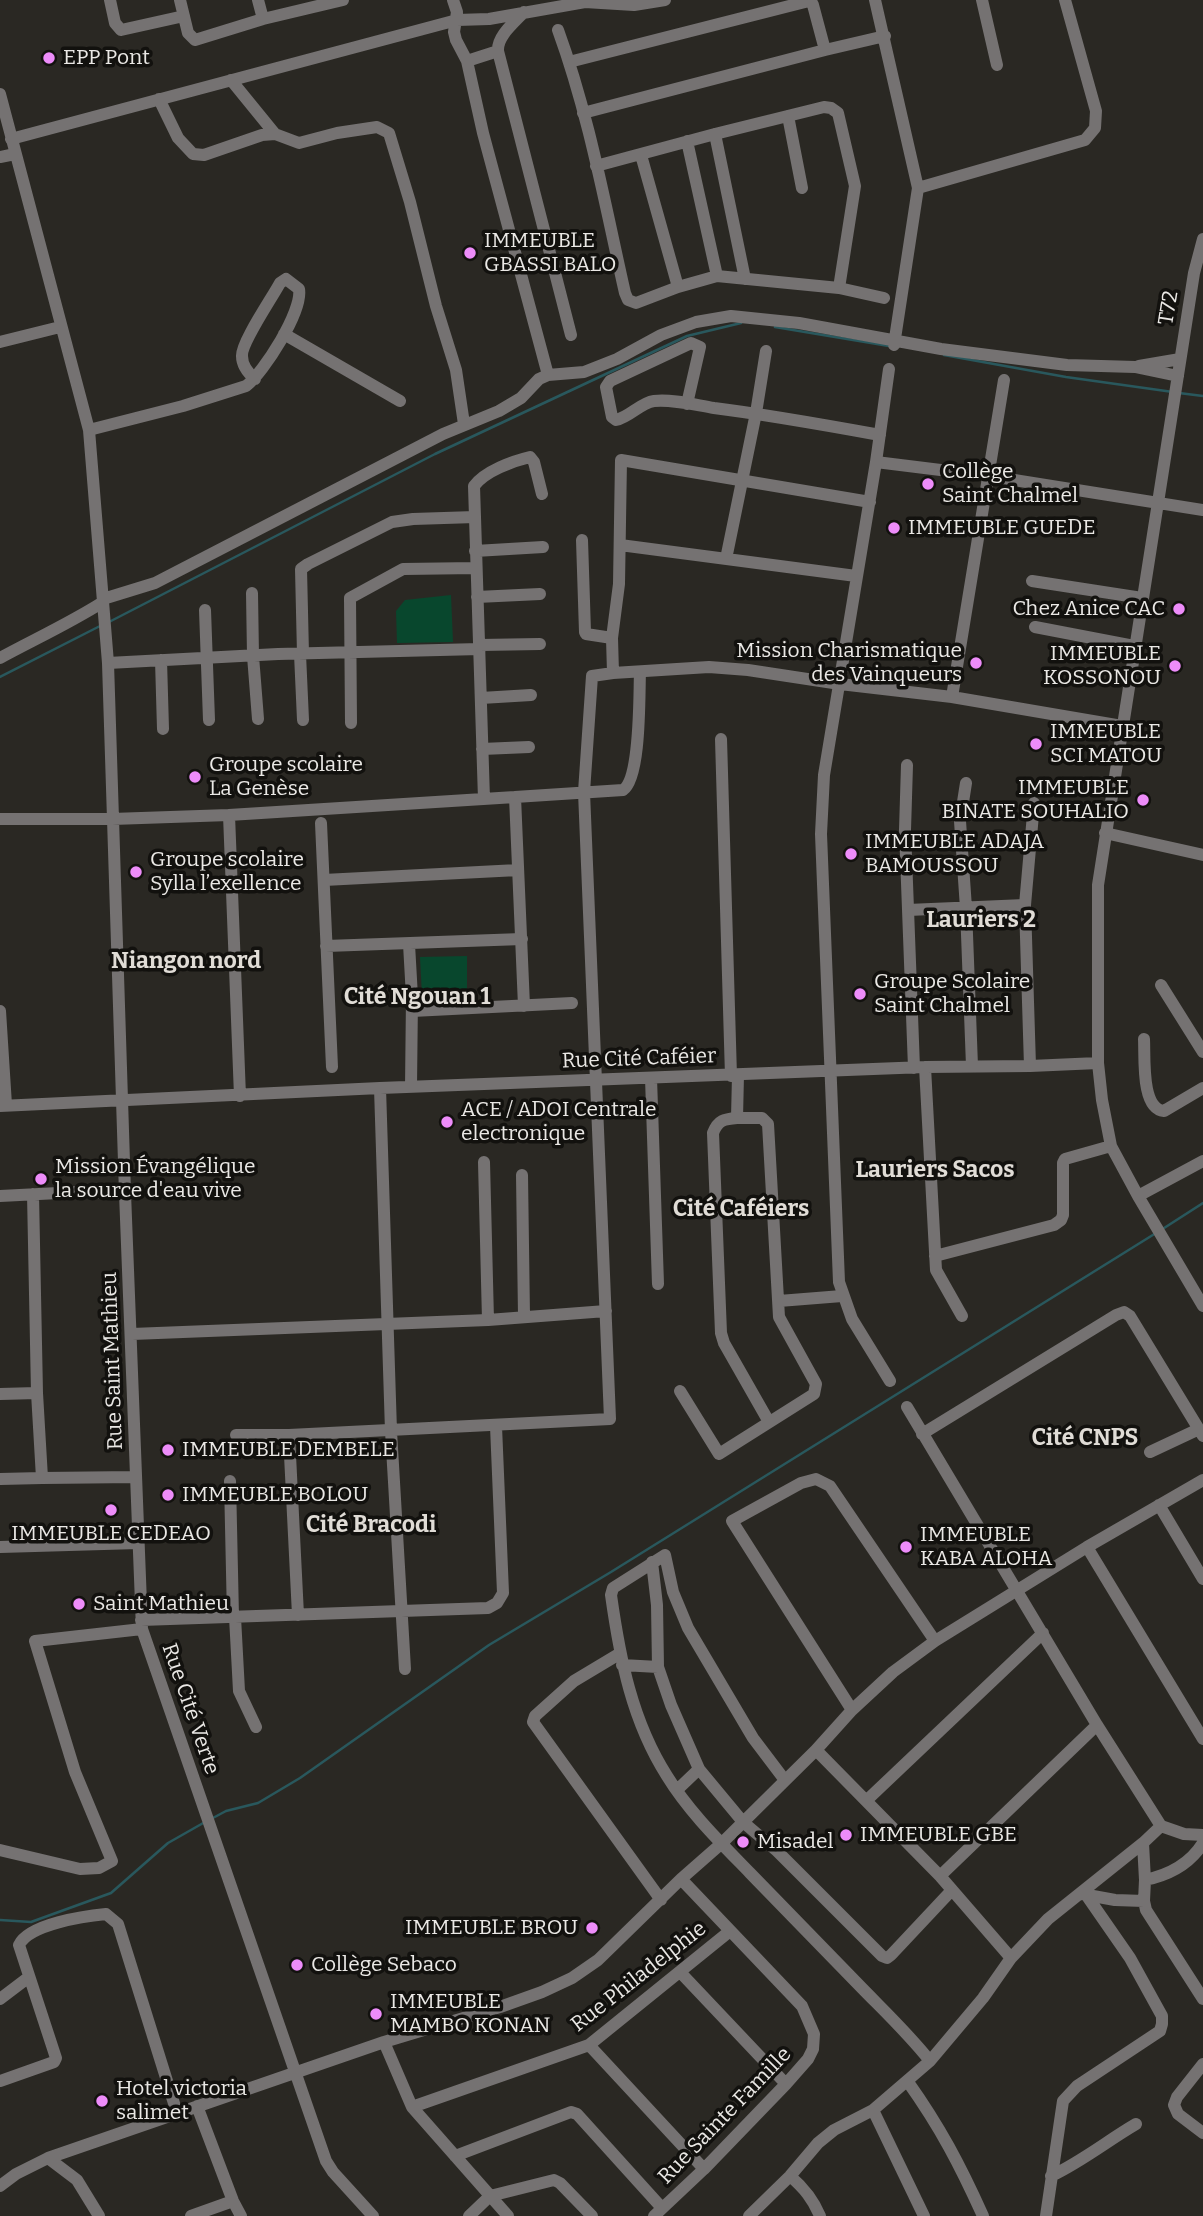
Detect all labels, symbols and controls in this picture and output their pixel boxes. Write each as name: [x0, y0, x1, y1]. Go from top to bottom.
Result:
place label: EPP Pont: [63, 45, 150, 71]
marker: EPP Pont: [41, 50, 57, 66]
place label: IMMEUBLE GBASSI BALO: [484, 228, 616, 278]
marker: IMMEUBLE GBASSI BALO: [462, 245, 478, 261]
street label: T72: [1154, 289, 1184, 327]
place label: Collège Saint Chalmel: [942, 459, 1078, 509]
marker: Collège Saint Chalmel: [920, 476, 936, 492]
place label: IMMEUBLE GUEDE: [908, 515, 1095, 541]
marker: IMMEUBLE GUEDE: [886, 520, 902, 536]
place label: Chez Anice CAC: [1012, 596, 1165, 622]
marker: Chez Anice CAC: [1171, 601, 1187, 617]
place label: Mission Charismatique des Vainqueurs: [736, 638, 962, 688]
place label: IMMEUBLE KOSSONOU: [1043, 641, 1161, 691]
marker: Mission Charismatique des Vainqueurs: [968, 655, 984, 671]
marker: IMMEUBLE KOSSONOU: [1167, 658, 1183, 674]
place label: IMMEUBLE SCI MATOU: [1050, 719, 1162, 769]
marker: IMMEUBLE SCI MATOU: [1028, 736, 1044, 752]
place label: Groupe scolaire La Genèse: [209, 752, 363, 802]
marker: Groupe scolaire La Genèse: [187, 769, 203, 785]
place label: IMMEUBLE BINATE SOUHALIO: [942, 775, 1129, 825]
marker: IMMEUBLE BINATE SOUHALIO: [1135, 792, 1151, 808]
place label: IMMEUBLE ADAJA BAMOUSSOU: [865, 829, 1044, 879]
marker: IMMEUBLE ADAJA BAMOUSSOU: [843, 846, 859, 862]
place label: Groupe scolaire Sylla l’exellence: [150, 847, 304, 897]
marker: Groupe scolaire Sylla l’exellence: [128, 864, 144, 880]
district label: Lauriers 2: [926, 907, 1036, 935]
district label: Niangon nord: [111, 948, 261, 976]
place label: Groupe Scolaire Saint Chalmel: [874, 969, 1030, 1019]
district label: Cité Ngouan 1: [344, 984, 490, 1012]
marker: Groupe Scolaire Saint Chalmel: [852, 986, 868, 1002]
street label: Rue Cité Caféier: [561, 1044, 717, 1074]
place label: ACE / ADOI Centrale electronique: [461, 1097, 657, 1147]
marker: ACE / ADOI Centrale electronique: [439, 1114, 455, 1130]
place label: Mission Évangélique la source d'eau vive: [55, 1154, 256, 1204]
district label: Lauriers Sacos: [855, 1157, 1015, 1185]
marker: Mission Évangélique la source d'eau vive: [33, 1171, 49, 1187]
district label: Cité Caféiers: [673, 1196, 809, 1224]
street label: Rue Saint Mathieu: [97, 1272, 129, 1450]
district label: Cité CNPS: [1032, 1425, 1138, 1453]
place label: IMMEUBLE DEMBELE: [182, 1437, 395, 1463]
marker: IMMEUBLE DEMBELE: [160, 1442, 176, 1458]
place label: IMMEUBLE BOLOU: [182, 1482, 368, 1508]
marker: IMMEUBLE BOLOU: [160, 1487, 176, 1503]
marker: IMMEUBLE CEDEAO: [103, 1502, 119, 1518]
district label: Cité Bracodi: [306, 1512, 436, 1540]
place label: IMMEUBLE CEDEAO: [11, 1521, 211, 1547]
place label: IMMEUBLE KABA ALOHA: [920, 1522, 1052, 1572]
marker: IMMEUBLE KABA ALOHA: [898, 1539, 914, 1555]
place label: Saint Mathieu: [93, 1591, 229, 1617]
marker: Saint Mathieu: [71, 1596, 87, 1612]
street label: Rue Cité Verte: [156, 1640, 224, 1778]
place label: IMMEUBLE GBE: [860, 1822, 1017, 1848]
marker: IMMEUBLE GBE: [838, 1827, 854, 1843]
place label: Misadel: [757, 1829, 833, 1855]
marker: Misadel: [735, 1834, 751, 1850]
place label: IMMEUBLE BROU: [405, 1915, 578, 1941]
street label: Rue Philadelphie: [567, 1916, 711, 2038]
marker: IMMEUBLE BROU: [584, 1920, 600, 1936]
place label: Collège Sebaco: [311, 1952, 457, 1978]
marker: Collège Sebaco: [289, 1957, 305, 1973]
place label: IMMEUBLE MAMBO KONAN: [390, 1989, 550, 2039]
marker: IMMEUBLE MAMBO KONAN: [368, 2006, 384, 2022]
street label: Rue Sainte Famille: [653, 2042, 797, 2190]
place label: Hotel victoria salimet: [116, 2076, 247, 2126]
marker: Hotel victoria salimet: [94, 2093, 110, 2109]

